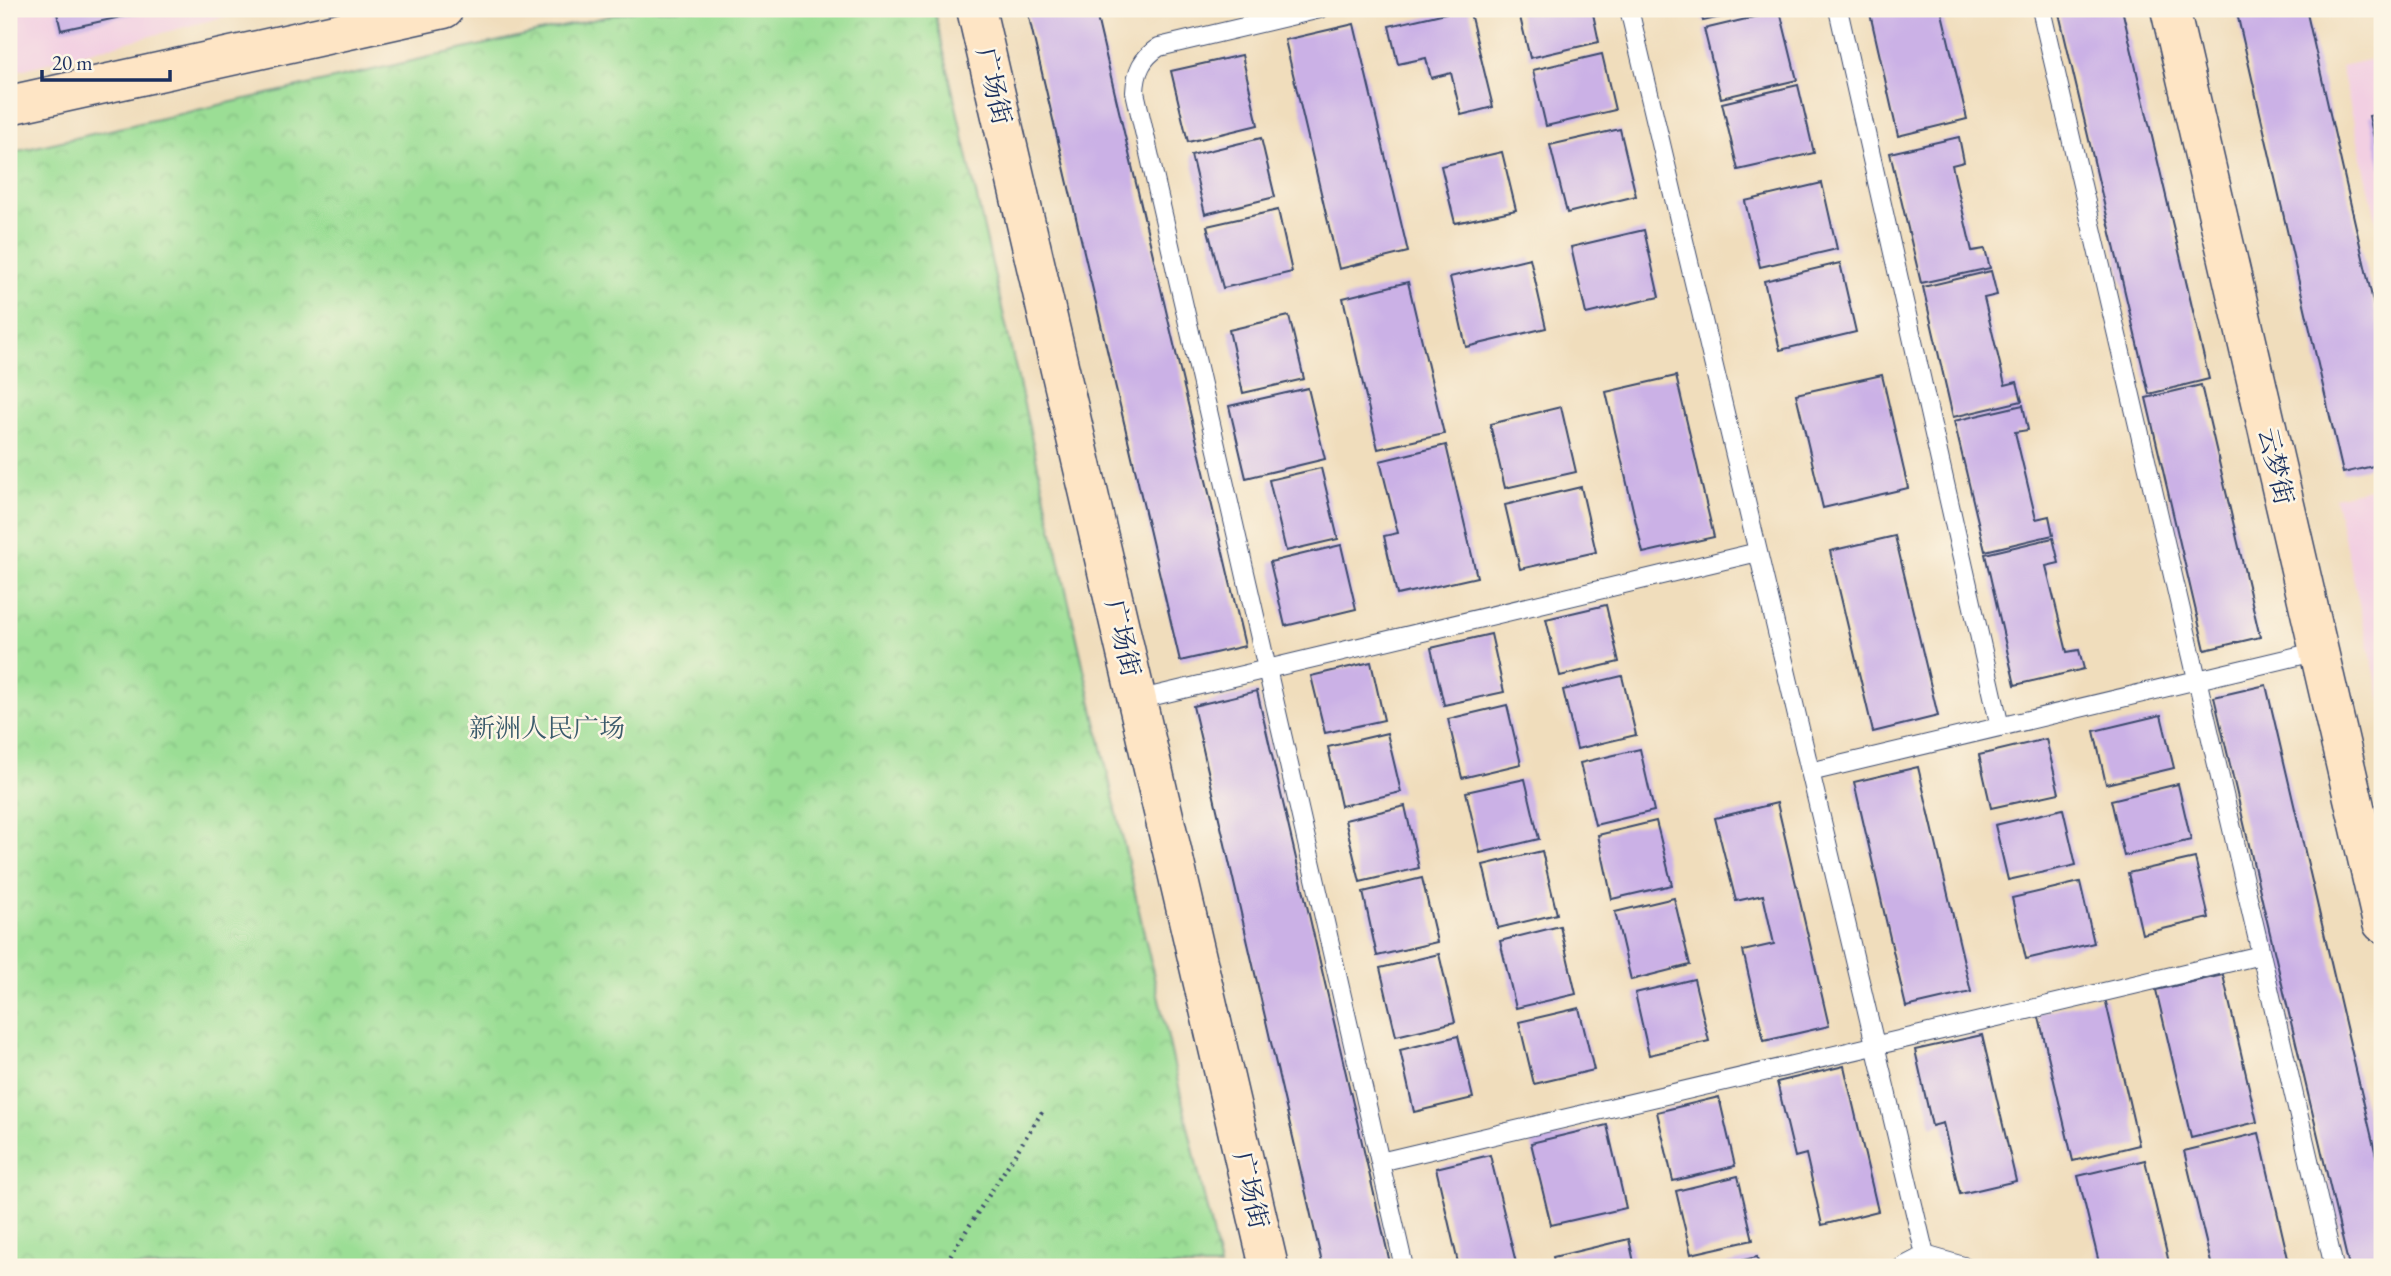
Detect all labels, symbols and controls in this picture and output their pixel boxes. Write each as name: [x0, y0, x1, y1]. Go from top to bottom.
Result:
scale bar: [42, 38, 170, 82]
street label: 广场街: [969, 44, 1019, 128]
text: 20 m: [52, 49, 93, 76]
street label: 云梦街: [2251, 424, 2301, 508]
street label: 广场街: [1098, 596, 1148, 680]
park label: 新洲人民广场: [469, 711, 625, 745]
street label: 广场街: [1226, 1148, 1276, 1232]

